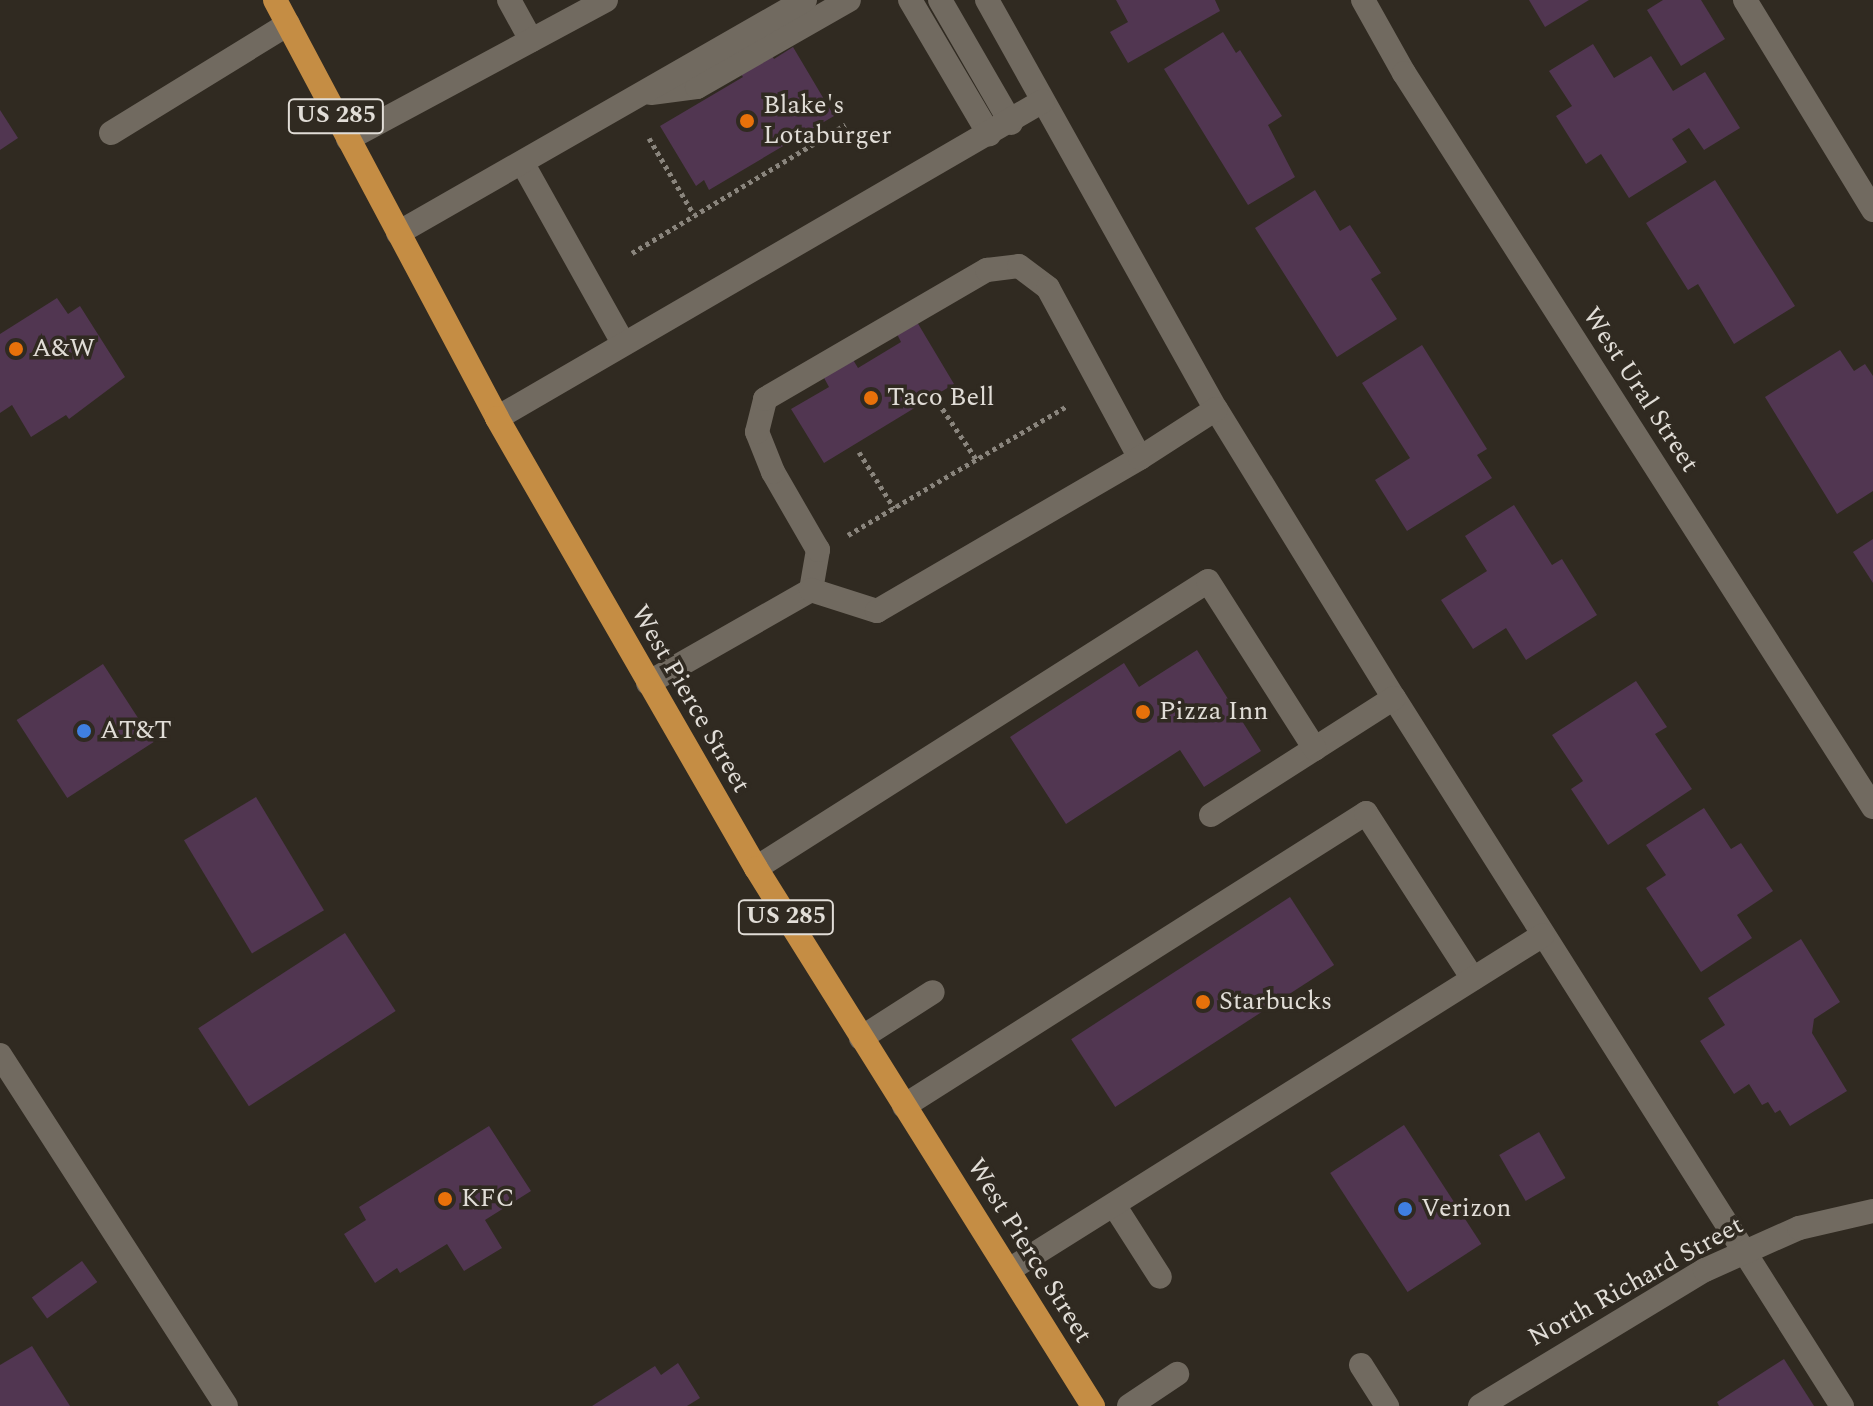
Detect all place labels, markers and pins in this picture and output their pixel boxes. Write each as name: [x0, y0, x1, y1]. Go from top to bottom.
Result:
place label: Blake's Lotaburger: [763, 90, 892, 152]
marker: Blake's Lotaburger: [738, 112, 756, 130]
place label: A&W: [32, 333, 95, 365]
marker: A&W: [7, 340, 25, 358]
place label: Taco Bell: [887, 382, 994, 414]
marker: Taco Bell: [862, 389, 880, 407]
place label: Pizza Inn: [1159, 696, 1268, 728]
marker: Pizza Inn: [1134, 703, 1152, 721]
place label: AT&T: [100, 715, 172, 747]
marker: AT&T: [75, 722, 93, 740]
place label: Starbucks: [1219, 986, 1332, 1018]
marker: Starbucks: [1194, 993, 1212, 1011]
place label: KFC: [461, 1183, 515, 1215]
marker: KFC: [436, 1190, 454, 1208]
place label: Verizon: [1421, 1193, 1511, 1225]
marker: Verizon: [1396, 1200, 1414, 1218]

